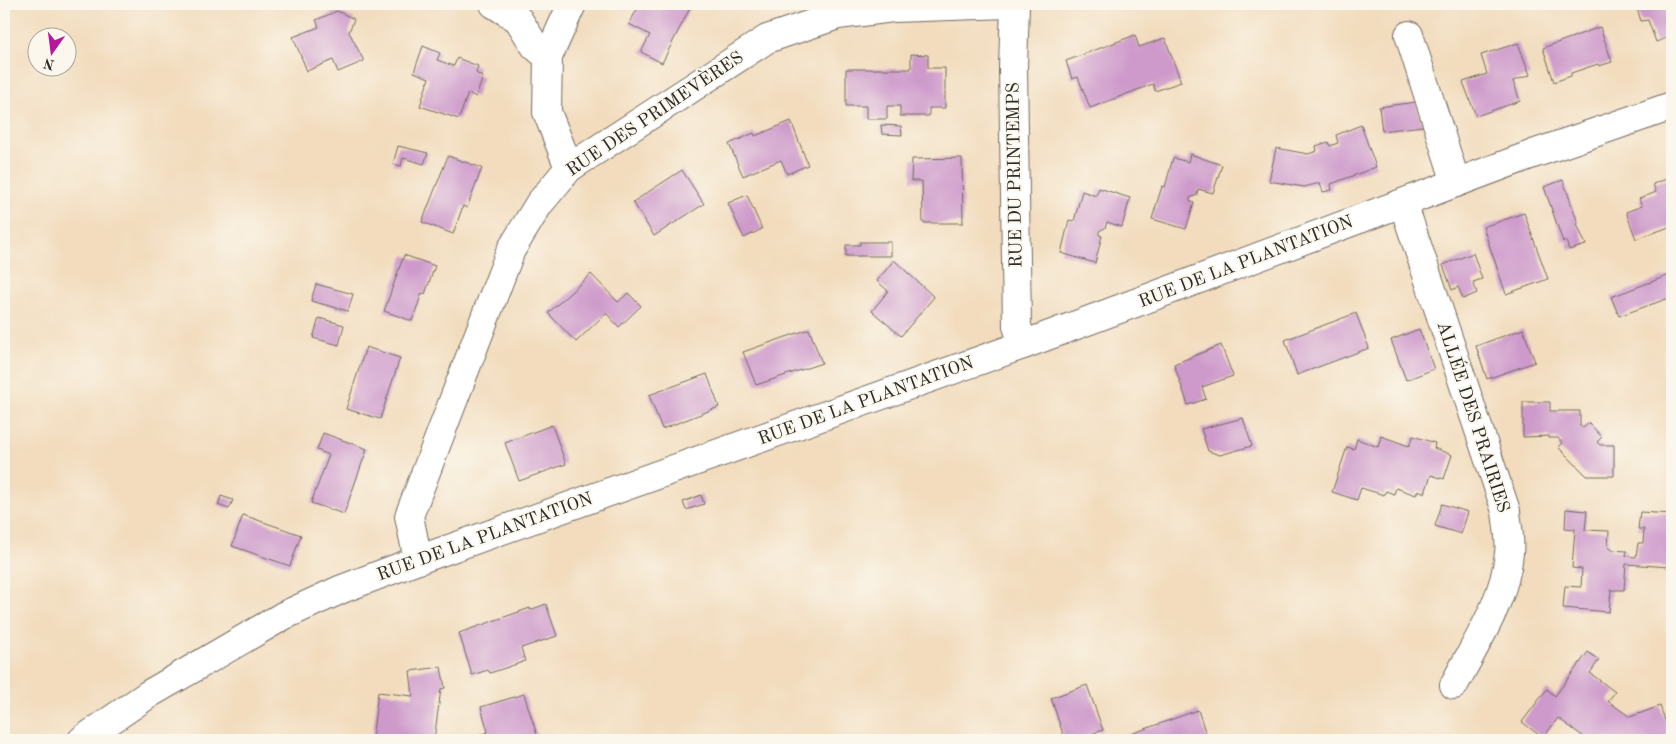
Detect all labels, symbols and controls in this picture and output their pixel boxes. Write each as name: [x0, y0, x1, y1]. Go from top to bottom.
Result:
north arrow: [28, 28, 78, 78]
street label: RUE DES PRIMEVÈRES: [561, 45, 747, 180]
text: N: [42, 55, 56, 72]
street label: RUE DU PRINTEMPS: [1004, 82, 1026, 268]
street label: RUE DE LA PLANTATION: [1136, 213, 1356, 311]
street label: ALLÉE DES PRAIRIES: [1434, 318, 1516, 515]
street label: RUE DE LA PLANTATION: [756, 354, 976, 448]
street label: RUE DE LA PLANTATION: [375, 490, 595, 584]

